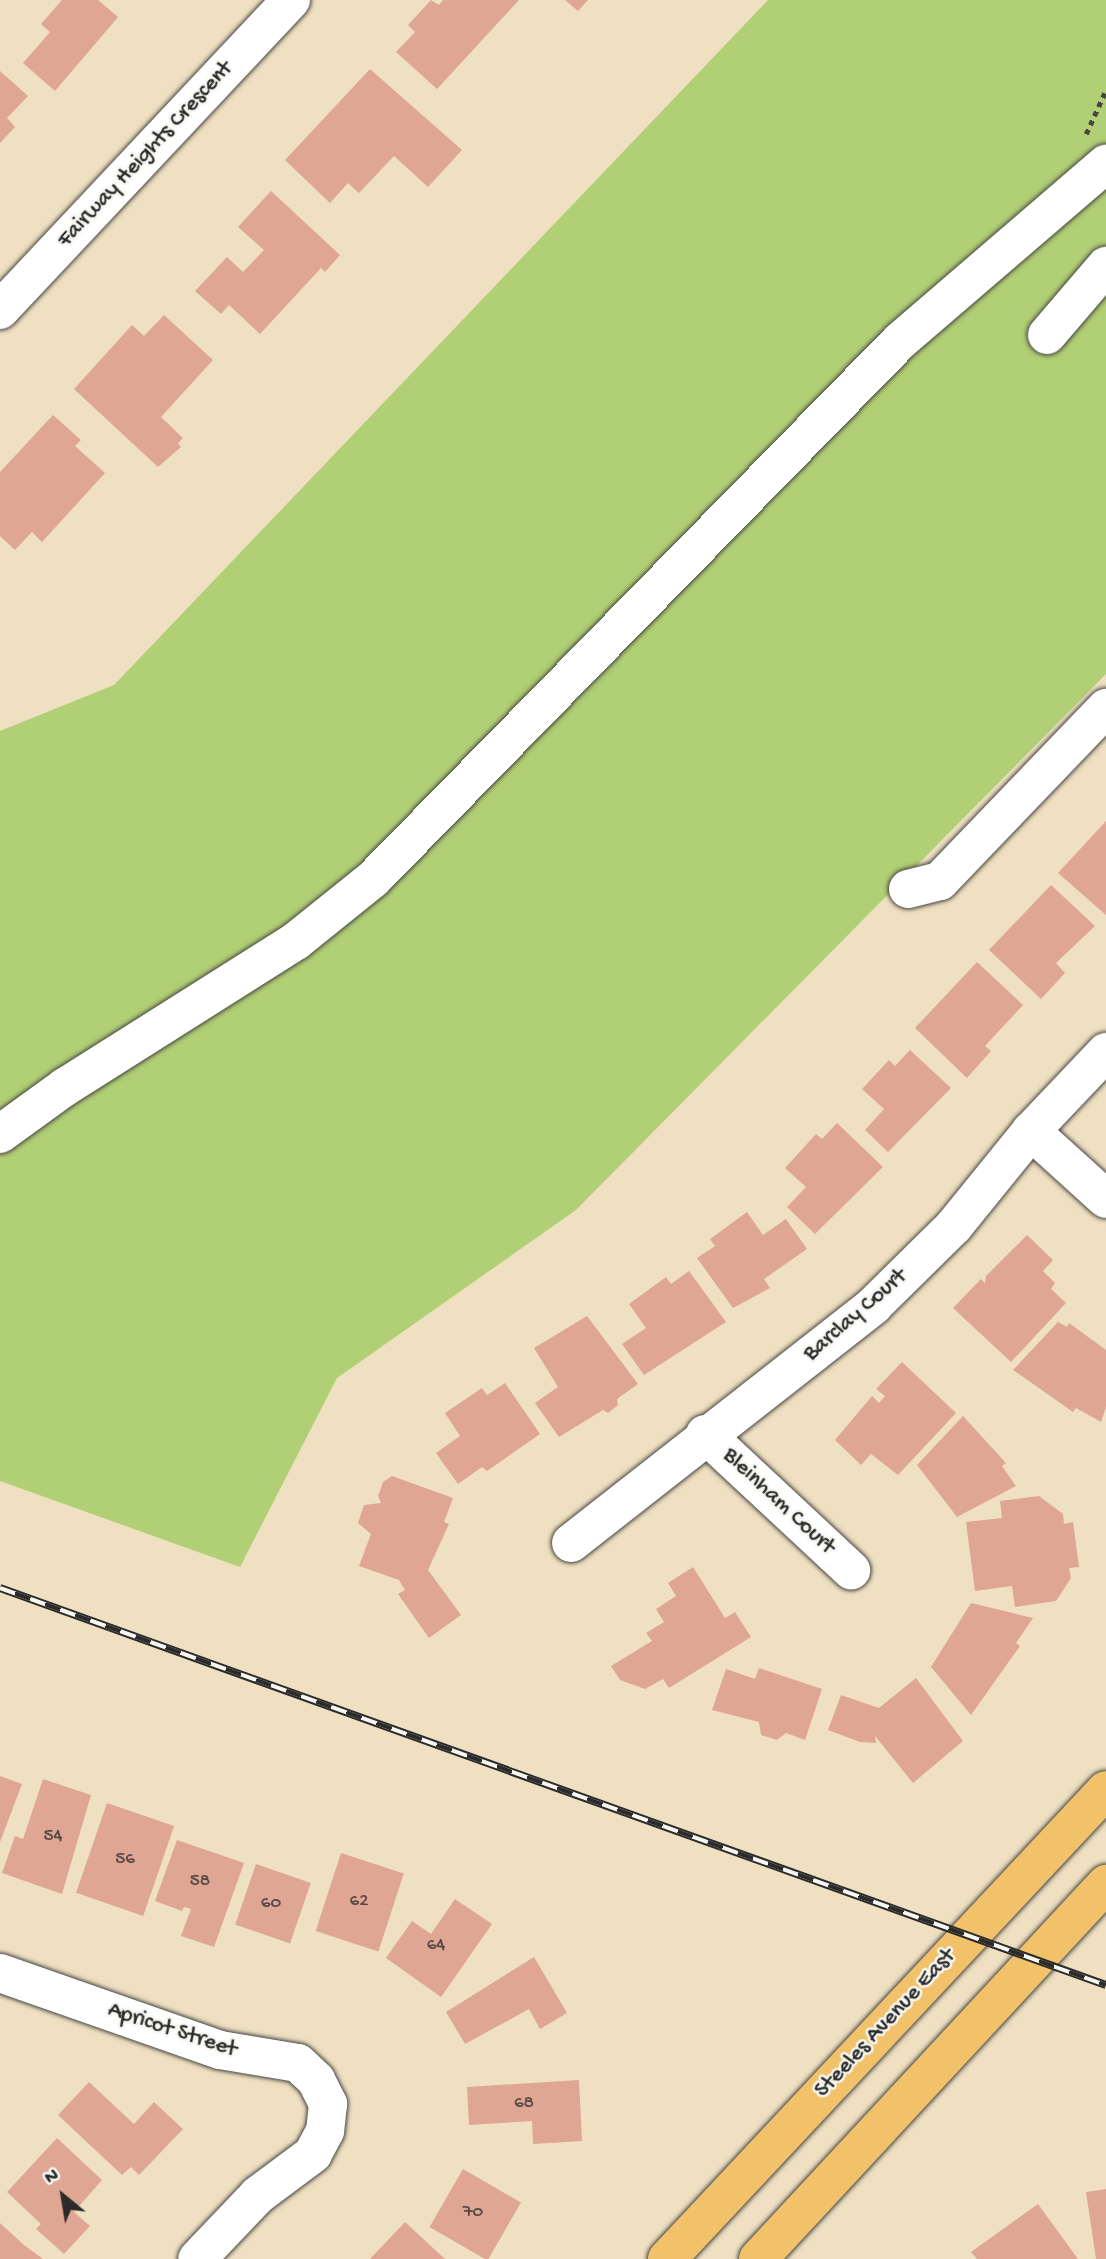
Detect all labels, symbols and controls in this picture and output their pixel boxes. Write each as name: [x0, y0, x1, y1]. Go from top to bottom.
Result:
street label: Fairway Heights Crescent: [52, 56, 240, 254]
street label: Barclay Court: [799, 1264, 913, 1368]
street label: Bleinham Court: [716, 1443, 840, 1561]
house number: 54: [44, 1826, 62, 1848]
house number: 56: [115, 1849, 135, 1871]
house number: 58: [190, 1871, 210, 1893]
house number: 62: [350, 1891, 368, 1913]
house number: 60: [261, 1893, 281, 1915]
house number: 64: [427, 1935, 445, 1957]
street label: Steeles Avenue East: [810, 1944, 962, 2104]
street label: Apricot Street: [104, 1997, 240, 2065]
house number: 68: [514, 2093, 534, 2115]
north arrow: [28, 2161, 98, 2231]
text: N: [41, 2164, 63, 2190]
house number: 70: [463, 2202, 483, 2224]

